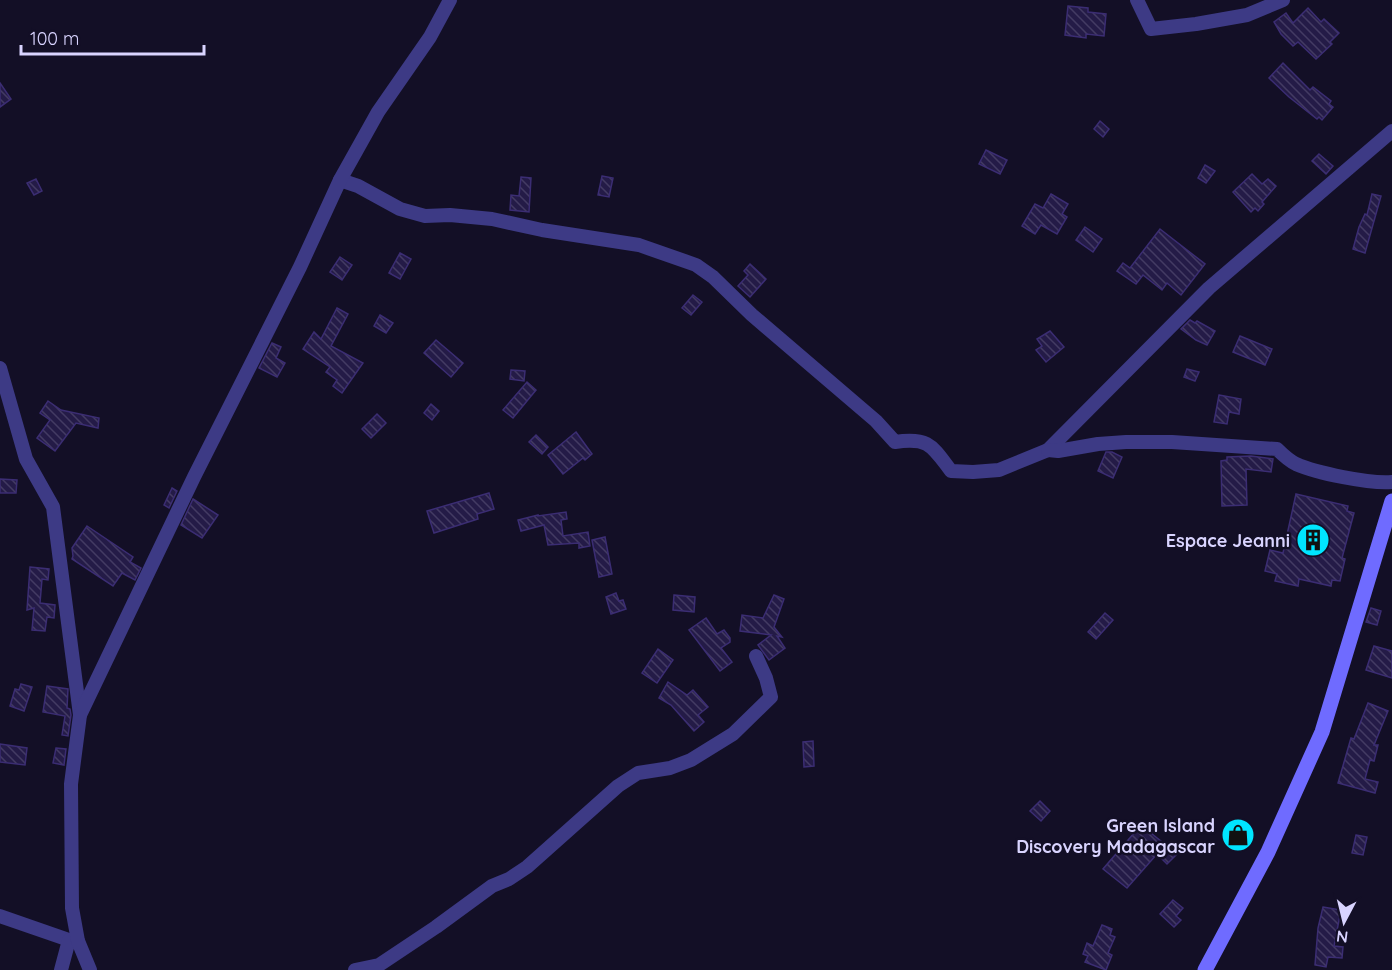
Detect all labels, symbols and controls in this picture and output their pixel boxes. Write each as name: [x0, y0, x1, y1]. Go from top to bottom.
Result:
scale bar: [21, 18, 204, 56]
text: 100 m: [30, 27, 79, 50]
building icon: Espace Jeanni: [1295, 522, 1331, 558]
place label: Espace Jeanni: [1166, 529, 1290, 552]
place label: Green Island Discovery Madagascar: [1016, 814, 1215, 858]
shop icon: Green Island Discovery Madagascar: [1220, 817, 1256, 853]
north arrow: [1314, 892, 1374, 952]
text: N: [1335, 926, 1349, 948]

